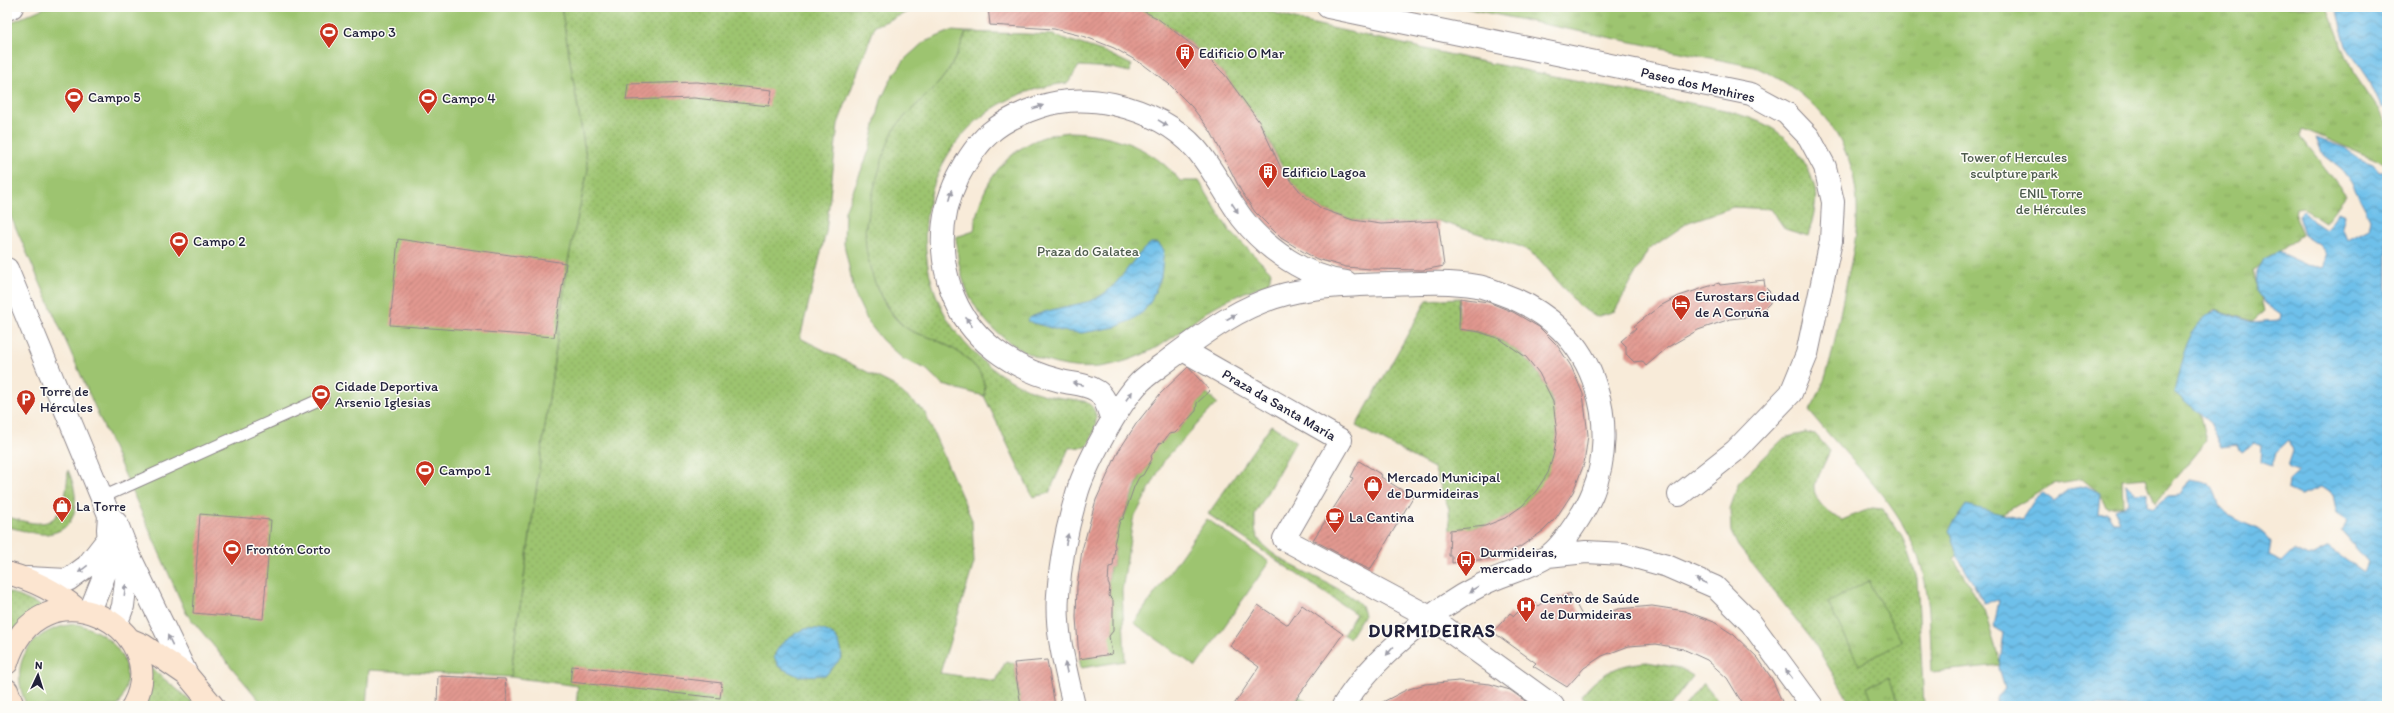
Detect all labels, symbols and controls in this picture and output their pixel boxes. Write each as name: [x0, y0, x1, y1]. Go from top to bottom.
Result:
sports icon: Campo 3: [318, 21, 340, 49]
place label: Campo 3: [343, 24, 396, 41]
building icon: Edificio O Mar: [1174, 42, 1196, 70]
place label: Edificio O Mar: [1199, 45, 1285, 62]
street label: Paseo dos Menhires: [1639, 64, 1757, 106]
sports icon: Campo 5: [63, 86, 85, 114]
sports icon: Campo 4: [417, 87, 439, 115]
place label: Campo 5: [88, 89, 141, 106]
place label: Campo 4: [442, 90, 496, 107]
one-way arrow: [1033, 104, 1045, 110]
one-way arrow: [1157, 120, 1169, 127]
park label: Tower of Hercules sculpture park: [1961, 149, 2067, 182]
building icon: Edificio Lagoa: [1257, 161, 1279, 189]
place label: Edificio Lagoa: [1282, 164, 1367, 181]
park label: ENIL Torre de Hércules: [2016, 185, 2086, 218]
one-way arrow: [948, 188, 954, 200]
one-way arrow: [1231, 202, 1239, 213]
sports icon: Campo 2: [168, 230, 190, 258]
place label: Campo 2: [193, 233, 246, 250]
park label: Praza do Galatea: [1037, 243, 1140, 260]
place label: Eurostars Ciudad de A Coruña: [1695, 288, 1800, 321]
hotel icon: Eurostars Ciudad de A Coruña: [1670, 293, 1692, 321]
one-way arrow: [1225, 313, 1237, 320]
one-way arrow: [965, 317, 973, 328]
street label: Praza da Santa María: [1219, 365, 1340, 445]
place label: Cidade Deportiva Arsenio Iglesias: [335, 378, 439, 411]
one-way arrow: [1072, 381, 1084, 387]
place label: Torre de Hércules: [40, 383, 93, 416]
sports icon: Cidade Deportiva Arsenio Iglesias: [310, 383, 332, 411]
parking icon: Torre de Hércules: [15, 388, 37, 416]
one-way arrow: [1125, 391, 1133, 401]
sports icon: Campo 1: [414, 459, 436, 487]
place label: Campo 1: [439, 462, 491, 479]
place label: Mercado Municipal de Durmideiras: [1387, 469, 1500, 502]
shop icon: Mercado Municipal de Durmideiras: [1362, 474, 1384, 502]
shop icon: La Torre: [51, 495, 73, 523]
place label: La Torre: [76, 498, 126, 515]
cafe icon: La Cantina: [1324, 506, 1346, 534]
place label: La Cantina: [1349, 509, 1415, 526]
one-way arrow: [1064, 533, 1070, 545]
sports icon: Frontón Corto: [221, 538, 243, 566]
place label: Frontón Corto: [246, 541, 331, 558]
place label: Durmideiras, mercado: [1480, 544, 1557, 577]
bus stop icon: Durmideiras, mercado: [1455, 549, 1477, 577]
one-way arrow: [78, 564, 89, 573]
one-way arrow: [1695, 578, 1706, 584]
one-way arrow: [122, 584, 128, 596]
one-way arrow: [1469, 585, 1479, 593]
place label: Centro de Saúde de Durmideiras: [1540, 590, 1640, 623]
hospital icon: Centro de Saúde de Durmideiras: [1515, 595, 1537, 623]
district label: DURMIDEIRAS: [1368, 620, 1496, 642]
one-way arrow: [167, 634, 173, 646]
one-way arrow: [1385, 646, 1394, 656]
north arrow: [18, 655, 58, 695]
text: N: [34, 659, 43, 672]
one-way arrow: [1062, 662, 1068, 674]
one-way arrow: [1785, 669, 1793, 680]

